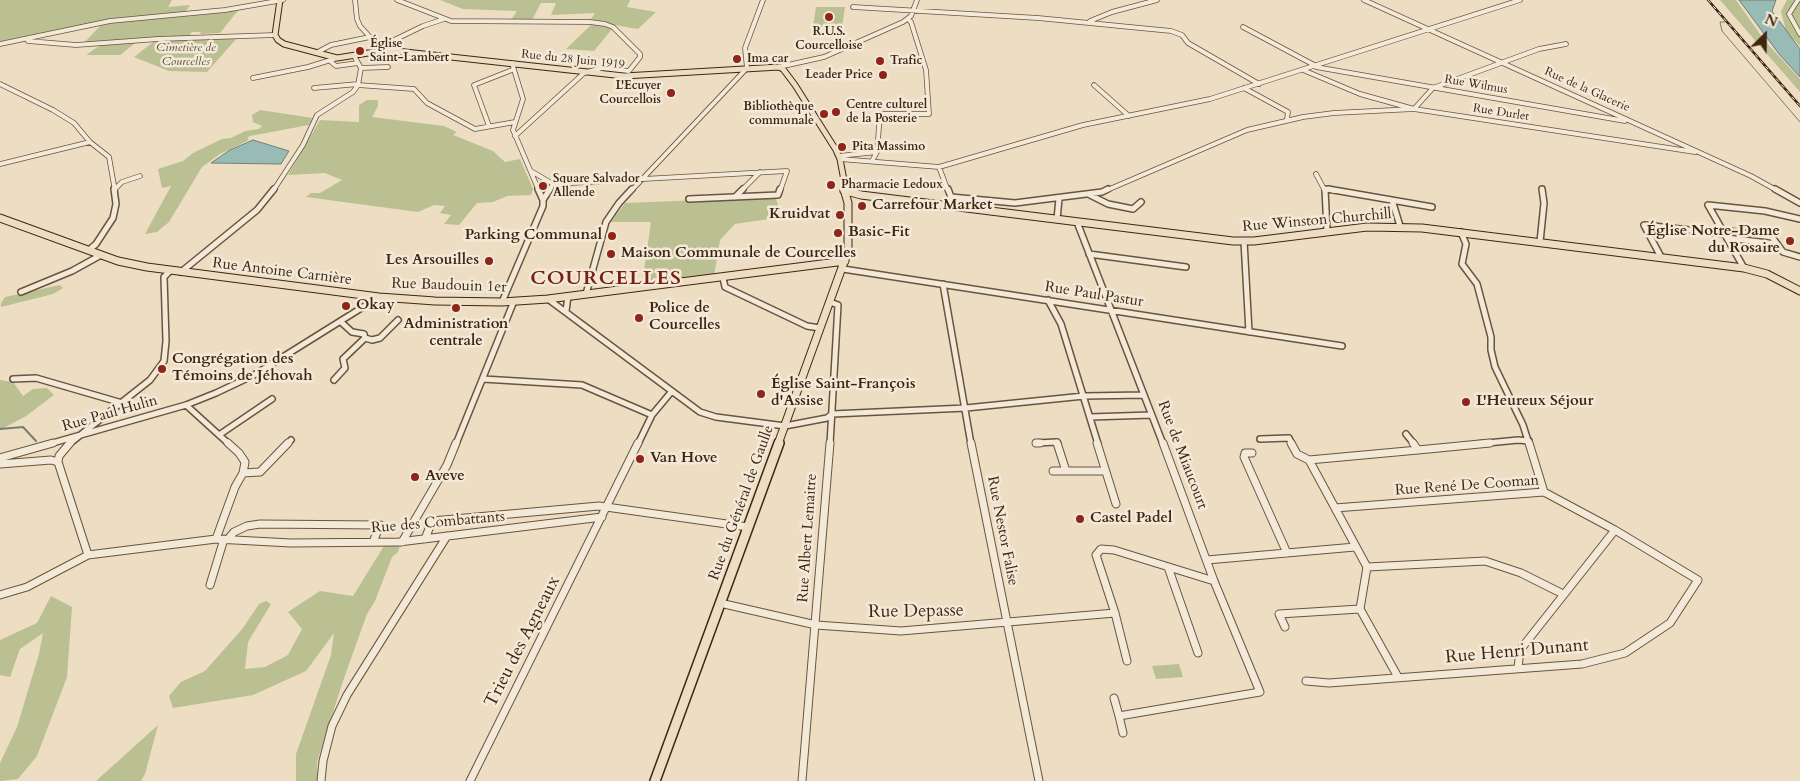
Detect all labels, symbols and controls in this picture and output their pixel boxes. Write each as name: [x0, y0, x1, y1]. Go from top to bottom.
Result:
north arrow: [1740, 10, 1790, 60]
text: N: [1762, 10, 1780, 32]
marker: R.U.S. Courcelloise: [823, 11, 835, 23]
place label: R.U.S. Courcelloise: [795, 25, 863, 53]
place label: Église Saint-Lambert: [370, 37, 449, 65]
park label: Cimetière de Courcelles: [156, 41, 216, 69]
marker: Église Saint-Lambert: [354, 45, 366, 57]
street label: Rue du 28 Juin 1919: [521, 47, 625, 73]
place label: Ima car: [747, 52, 788, 66]
marker: Ima car: [731, 53, 743, 65]
place label: Trafic: [890, 54, 922, 68]
marker: Trafic: [874, 55, 886, 67]
street label: Rue de la Glacerie: [1542, 65, 1632, 115]
place label: Leader Price: [805, 68, 873, 82]
marker: Leader Price: [877, 69, 889, 81]
street label: Rue Wilmus: [1443, 72, 1509, 98]
place label: L'Ecuyer Courcellois: [600, 79, 661, 107]
marker: L'Ecuyer Courcellois: [665, 87, 677, 99]
place label: Centre culturel de la Posterie: [846, 98, 927, 126]
place label: Bibliothèque communale: [743, 100, 814, 128]
street label: Rue Durlet: [1472, 101, 1530, 125]
marker: Centre culturel de la Posterie: [830, 106, 842, 118]
marker: Bibliothèque communale: [818, 108, 830, 120]
place label: Pita Massimo: [852, 140, 925, 154]
marker: Pita Massimo: [836, 141, 848, 153]
place label: Square Salvador Allende: [553, 172, 640, 200]
place label: Pharmacie Ledoux: [841, 178, 943, 192]
marker: Pharmacie Ledoux: [825, 179, 837, 191]
marker: Square Salvador Allende: [537, 180, 549, 192]
place label: Carrefour Market: [872, 197, 992, 215]
marker: Carrefour Market: [856, 200, 868, 212]
place label: Kruidvat: [769, 206, 830, 224]
street label: Rue Winston Churchill: [1242, 206, 1392, 236]
marker: Kruidvat: [834, 209, 846, 221]
place label: Église Notre-Dame du Rosaire: [1646, 223, 1780, 258]
place label: Basic-Fit: [848, 224, 910, 242]
place label: Parking Communal: [465, 227, 602, 245]
marker: Basic-Fit: [832, 227, 844, 239]
marker: Parking Communal: [606, 230, 618, 242]
marker: Église Notre-Dame du Rosaire: [1784, 235, 1796, 247]
place label: Maison Communale de Courcelles: [621, 245, 856, 263]
marker: Maison Communale de Courcelles: [605, 248, 617, 260]
place label: Les Arsouilles: [386, 252, 479, 270]
street label: Rue Antoine Carnière: [211, 255, 353, 289]
marker: Les Arsouilles: [483, 255, 495, 267]
district label: COURCELLES: [529, 267, 683, 291]
street label: Rue Baudouin 1er: [391, 275, 507, 297]
street label: Rue Paul Pastur: [1043, 278, 1145, 312]
place label: Okay: [356, 297, 395, 315]
marker: Okay: [340, 300, 352, 312]
place label: Police de Courcelles: [649, 300, 720, 335]
marker: Administration centrale: [450, 302, 462, 314]
marker: Police de Courcelles: [633, 312, 645, 324]
place label: Administration centrale: [404, 316, 508, 351]
place label: Congrégation des Témoins de Jéhovah: [172, 351, 312, 386]
marker: Congrégation des Témoins de Jéhovah: [156, 363, 168, 375]
place label: Église Saint-François d'Assise: [771, 376, 915, 411]
marker: Église Saint-François d'Assise: [755, 388, 767, 400]
street label: Rue Paul Hulin: [60, 392, 160, 436]
place label: L'Heureux Séjour: [1476, 393, 1593, 411]
marker: L'Heureux Séjour: [1460, 396, 1472, 408]
street label: Rue de Miaucourt: [1153, 398, 1211, 512]
street label: Rue du Général de Gaulle: [706, 423, 778, 583]
place label: Van Hove: [650, 450, 717, 468]
marker: Van Hove: [634, 453, 646, 465]
place label: Aveve: [425, 468, 465, 486]
marker: Aveve: [409, 471, 421, 483]
street label: Rue René De Cooman: [1394, 472, 1540, 500]
street label: Rue Albert Lemaitre: [795, 473, 821, 603]
street label: Rue Nestor Falise: [983, 475, 1021, 587]
street label: Rue des Combattants: [370, 508, 506, 538]
place label: Castel Padel: [1090, 510, 1172, 528]
marker: Castel Padel: [1074, 513, 1086, 525]
street label: Trieu des Agneaux: [481, 573, 565, 711]
street label: Rue Depasse: [868, 600, 964, 624]
street label: Rue Henri Dunant: [1444, 635, 1590, 669]

